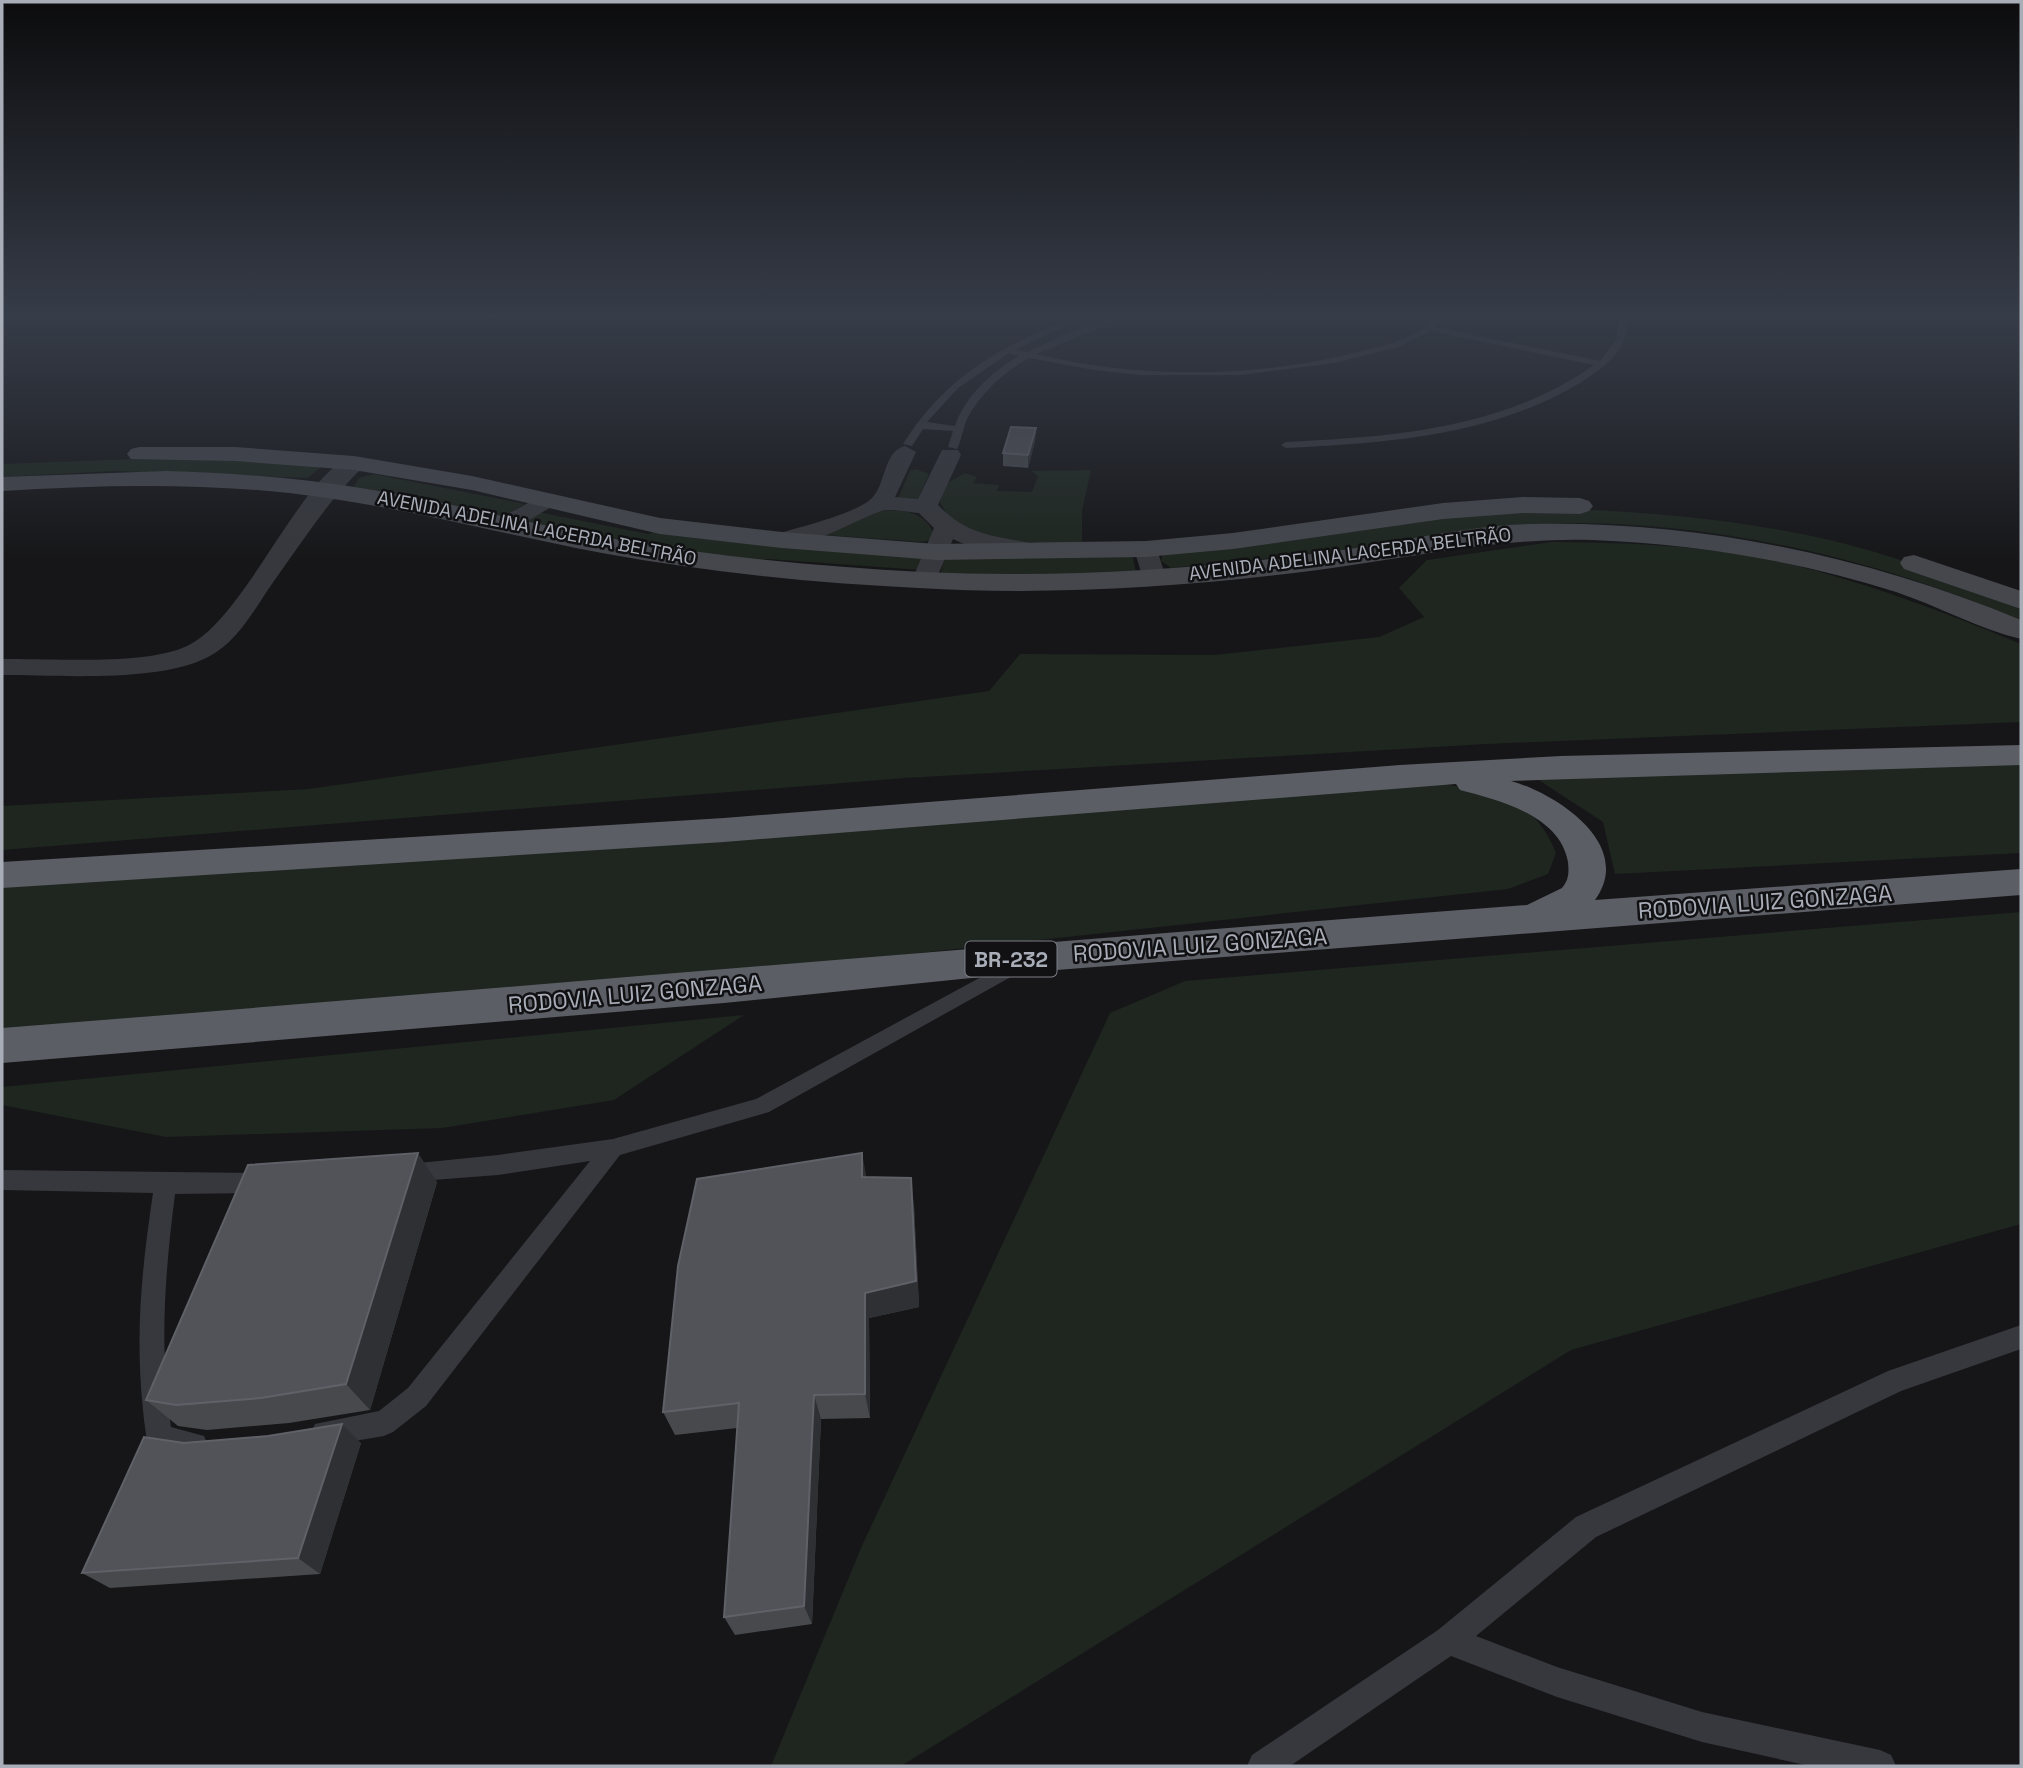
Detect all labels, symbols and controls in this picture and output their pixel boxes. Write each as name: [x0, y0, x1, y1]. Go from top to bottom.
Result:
street label: AVENIDA ADELINA LACERDA BELTRÃO: [375, 485, 699, 571]
street label: AVENIDA ADELINA LACERDA BELTRÃO: [1187, 522, 1513, 586]
street label: RODOVIA LUIZ GONZAGA: [1637, 878, 1893, 926]
street label: RODOVIA LUIZ GONZAGA: [1072, 921, 1328, 969]
road number: BR-232: [965, 942, 1056, 976]
street label: RODOVIA LUIZ GONZAGA: [507, 968, 763, 1020]

